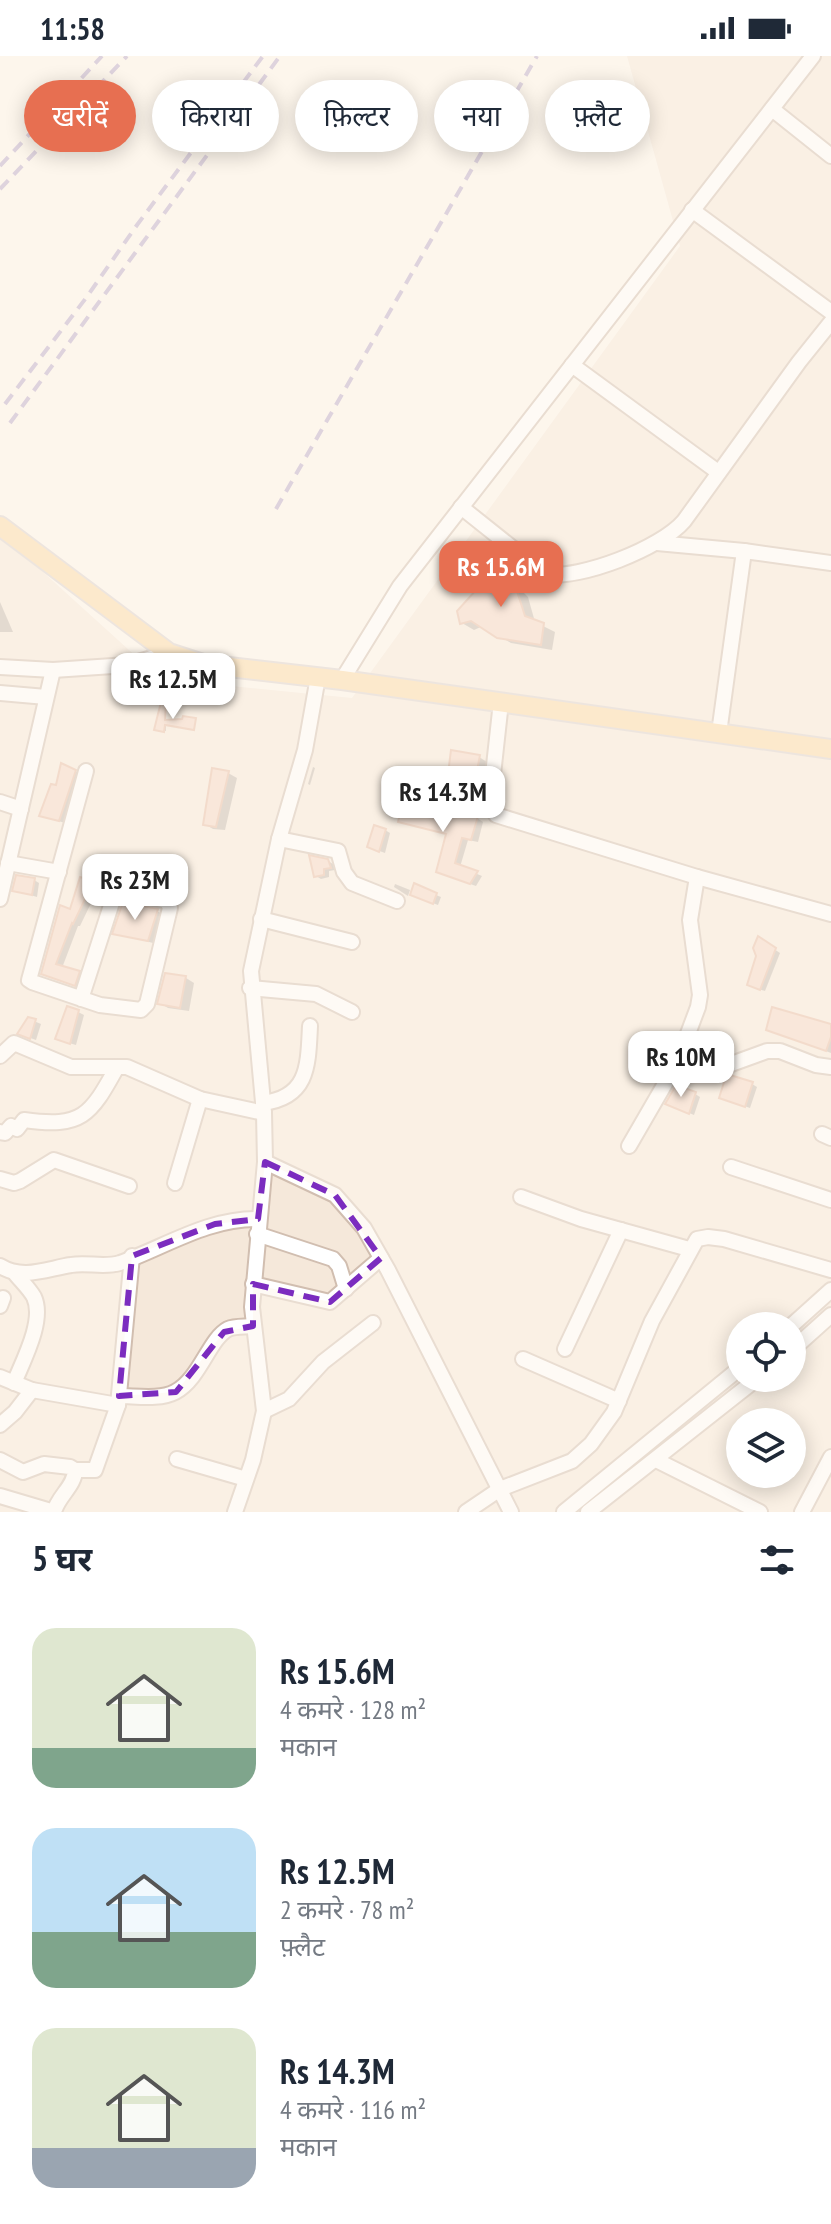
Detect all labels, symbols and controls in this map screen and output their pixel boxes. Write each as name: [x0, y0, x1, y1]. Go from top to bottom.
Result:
text: 11:58: [40, 9, 105, 48]
chip: खरीदें: [24, 80, 136, 152]
chip: किराया: [152, 80, 279, 152]
chip: फ़िल्टर: [295, 80, 418, 152]
chip: नया: [434, 80, 529, 152]
chip: फ़्लैट: [545, 80, 650, 152]
pin: Rs 15.6M: [418, 541, 584, 609]
text: Rs 15.6M: [457, 550, 545, 583]
pin: Rs 12.5M: [90, 653, 256, 721]
text: Rs 12.5M: [129, 662, 217, 695]
pin: Rs 14.3M: [360, 766, 526, 834]
text: Rs 14.3M: [399, 775, 487, 808]
pin: Rs 23M: [70, 854, 200, 922]
text: Rs 23M: [100, 863, 170, 896]
pin: Rs 10M: [616, 1031, 746, 1099]
text: Rs 10M: [646, 1040, 716, 1073]
map controls: [726, 1312, 806, 1488]
button: locate: [726, 1312, 806, 1392]
button: layers: [726, 1408, 806, 1488]
text: 5 घर: [32, 1536, 92, 1580]
icon: filters: [755, 1538, 799, 1582]
text: Rs 15.6M: [280, 1649, 395, 1693]
icon: home: [96, 1660, 192, 1756]
text: 4 कमरे · 128 m²: [280, 1693, 426, 1726]
text: मकान: [280, 1730, 337, 1763]
text: Rs 12.5M: [280, 1849, 395, 1893]
icon: home: [96, 1860, 192, 1956]
text: 2 कमरे · 78 m²: [280, 1893, 414, 1926]
text: फ़्लैट: [280, 1930, 325, 1963]
text: Rs 14.3M: [280, 2049, 395, 2093]
icon: home: [96, 2060, 192, 2156]
text: 4 कमरे · 116 m²: [280, 2093, 426, 2126]
text: मकान: [280, 2130, 337, 2163]

